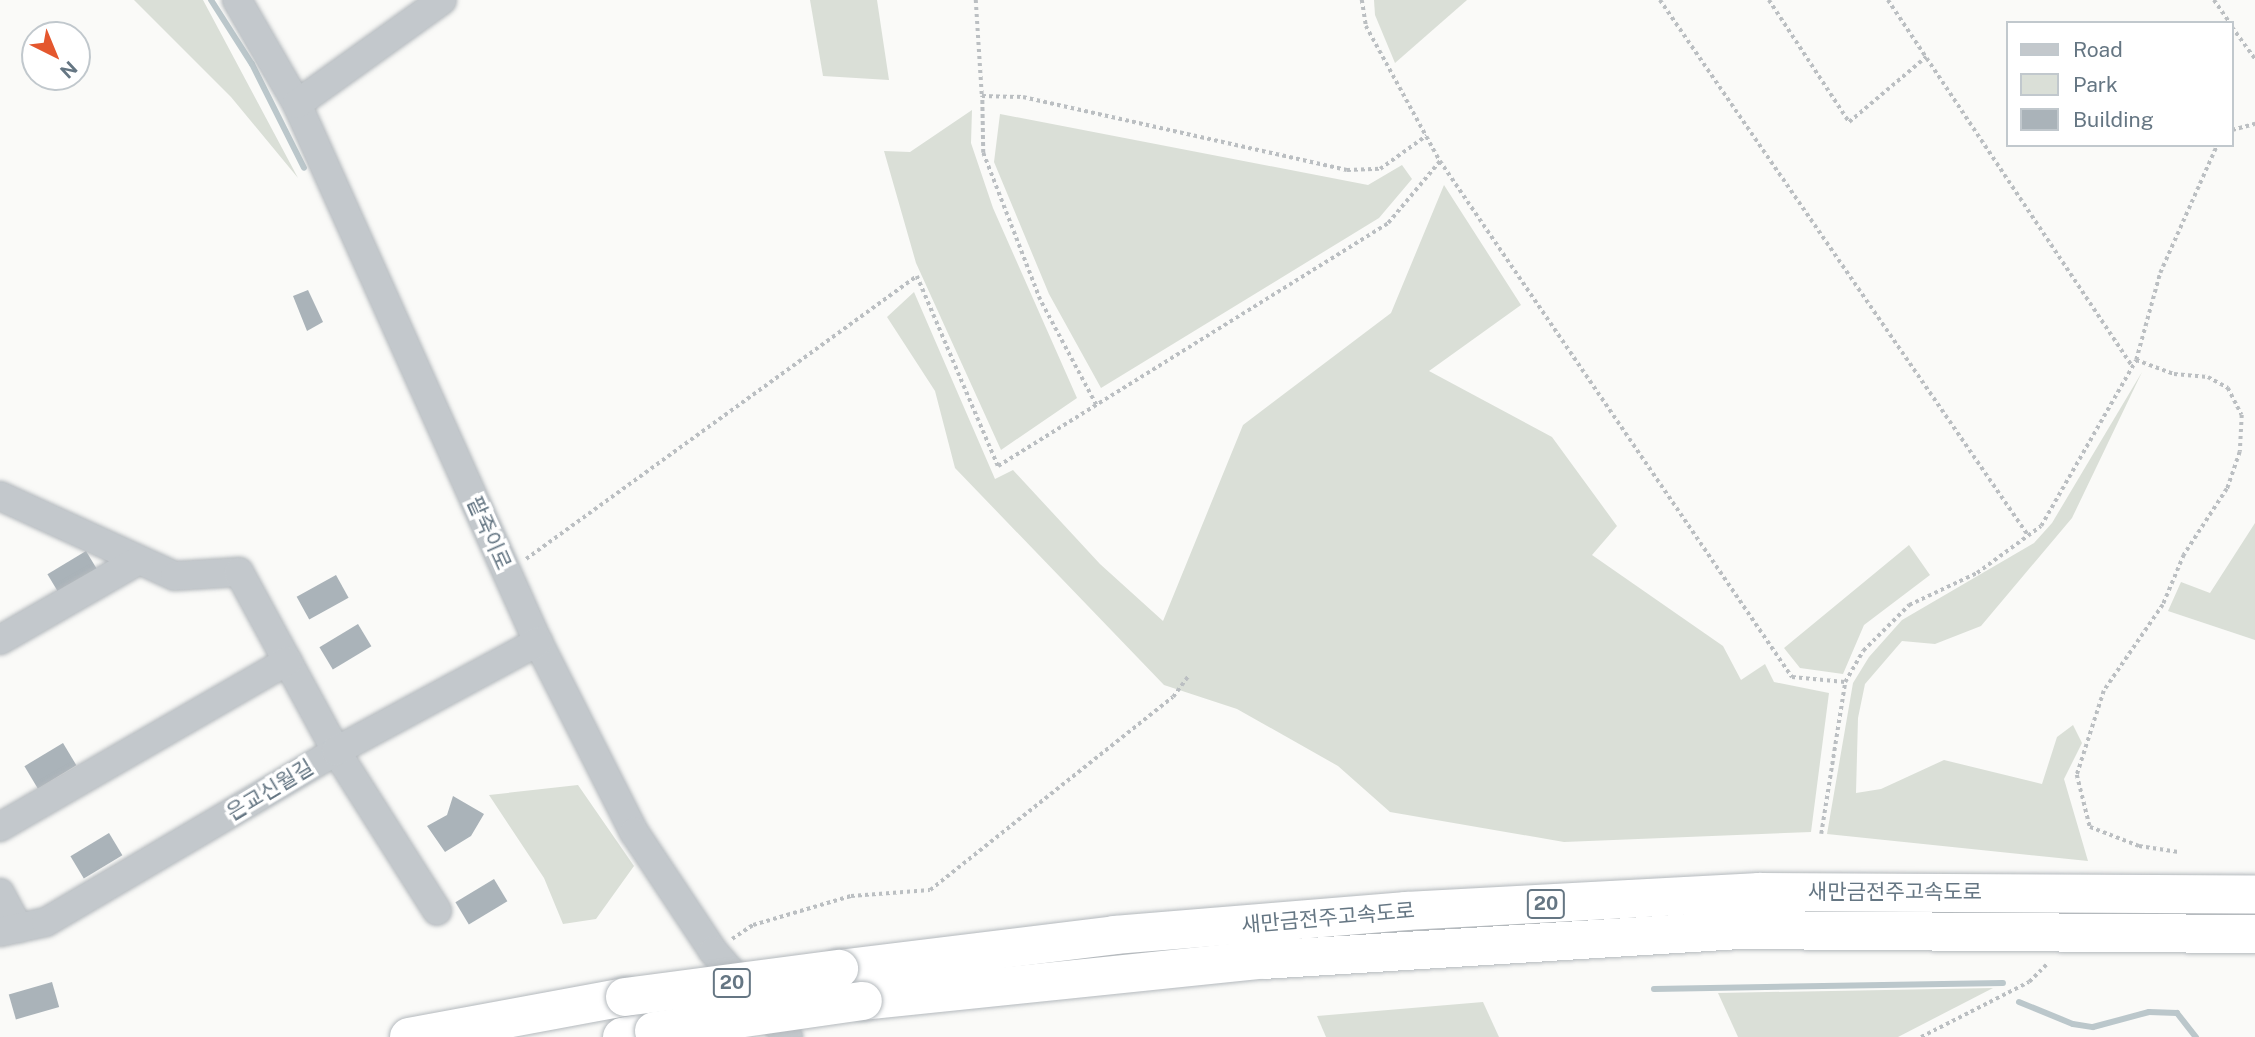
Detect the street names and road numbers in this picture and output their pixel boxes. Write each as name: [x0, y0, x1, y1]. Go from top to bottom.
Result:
street label: 팥죽이로: [462, 493, 516, 573]
street label: 은교신월길: [222, 754, 318, 826]
street label: 새만금전주고속도로: [1808, 879, 1982, 905]
road number: 20: [1527, 888, 1565, 920]
street label: 새만금전주고속도로: [1240, 898, 1416, 938]
road number: 20: [713, 967, 751, 998]

